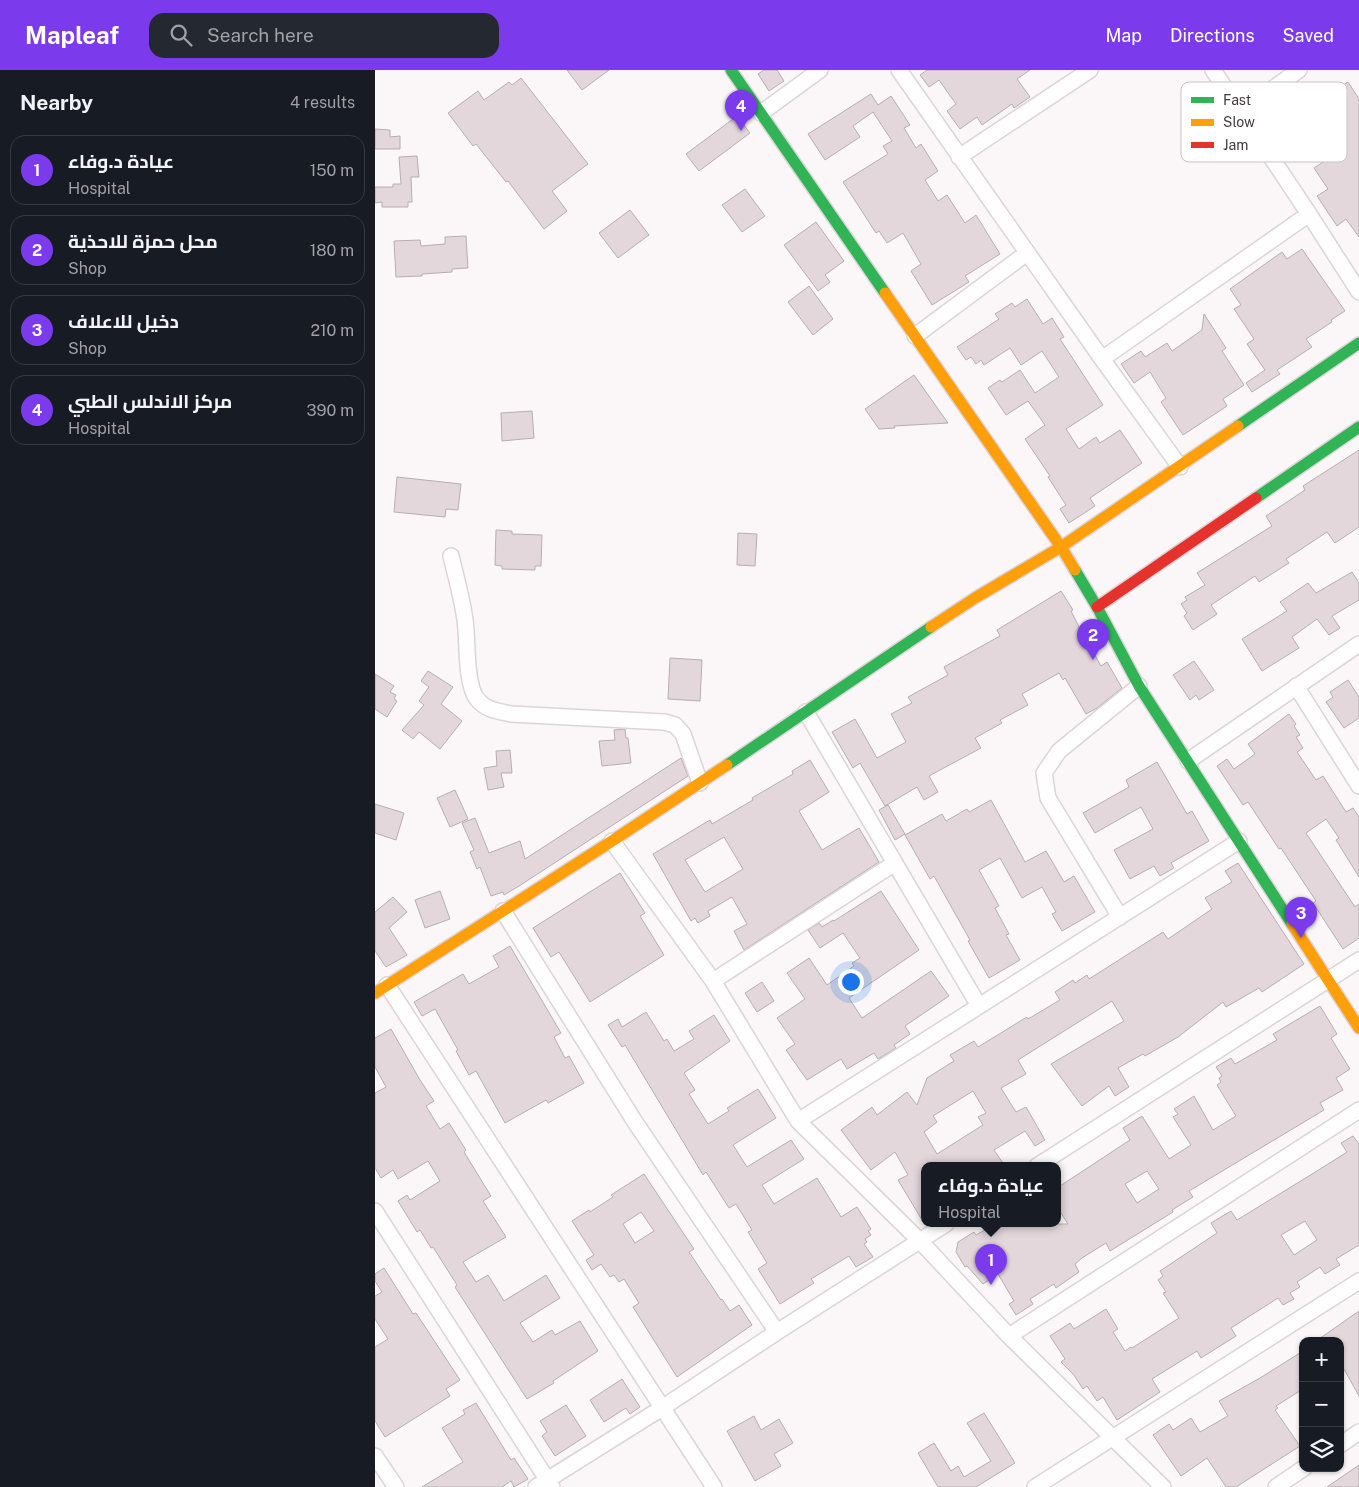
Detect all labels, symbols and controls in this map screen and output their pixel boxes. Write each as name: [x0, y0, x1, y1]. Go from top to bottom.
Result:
search box: [149, 13, 499, 58]
text: Mapleaf: [25, 21, 119, 49]
icon: search: [167, 21, 195, 49]
text: Search here: [207, 24, 314, 46]
text: Map: [1105, 25, 1142, 46]
text: Directions: [1170, 25, 1255, 46]
text: Saved: [1283, 25, 1334, 46]
legend: [1181, 82, 1347, 162]
text: Nearby: [20, 90, 93, 115]
pin: 4: [725, 90, 757, 131]
text: Fast: [1223, 92, 1251, 108]
text: 4 results: [290, 93, 355, 112]
text: Slow: [1223, 114, 1255, 130]
text: Jam: [1223, 137, 1248, 153]
text: عيادة د.وفاء: [68, 150, 174, 172]
text: 1: [34, 161, 40, 180]
text: 150 m: [310, 161, 354, 180]
text: Hospital: [68, 179, 131, 198]
text: محل حمزة للاحذية: [68, 230, 218, 252]
text: 2: [32, 241, 42, 260]
text: 180 m: [310, 241, 354, 260]
text: Shop: [68, 259, 107, 278]
text: دخيل للاعلاف: [68, 310, 179, 332]
text: 3: [32, 321, 42, 340]
text: 210 m: [310, 321, 354, 340]
text: Shop: [68, 339, 107, 358]
text: مركز الاندلس الطبي: [68, 390, 232, 412]
text: 4: [32, 401, 42, 420]
text: 390 m: [307, 401, 354, 420]
text: Hospital: [68, 419, 131, 438]
pin: 2: [1077, 619, 1109, 660]
pin: 3: [1285, 897, 1317, 938]
your location: [838, 969, 864, 995]
popup: [921, 1162, 1061, 1227]
text: عيادة د.وفاء: [938, 1174, 1044, 1196]
text: Hospital: [938, 1203, 1001, 1222]
pin: 1: [975, 1244, 1007, 1285]
map controls: [1299, 1337, 1344, 1472]
button: +: [1299, 1337, 1344, 1382]
button: −: [1299, 1382, 1344, 1427]
button: layers: [1299, 1427, 1344, 1472]

